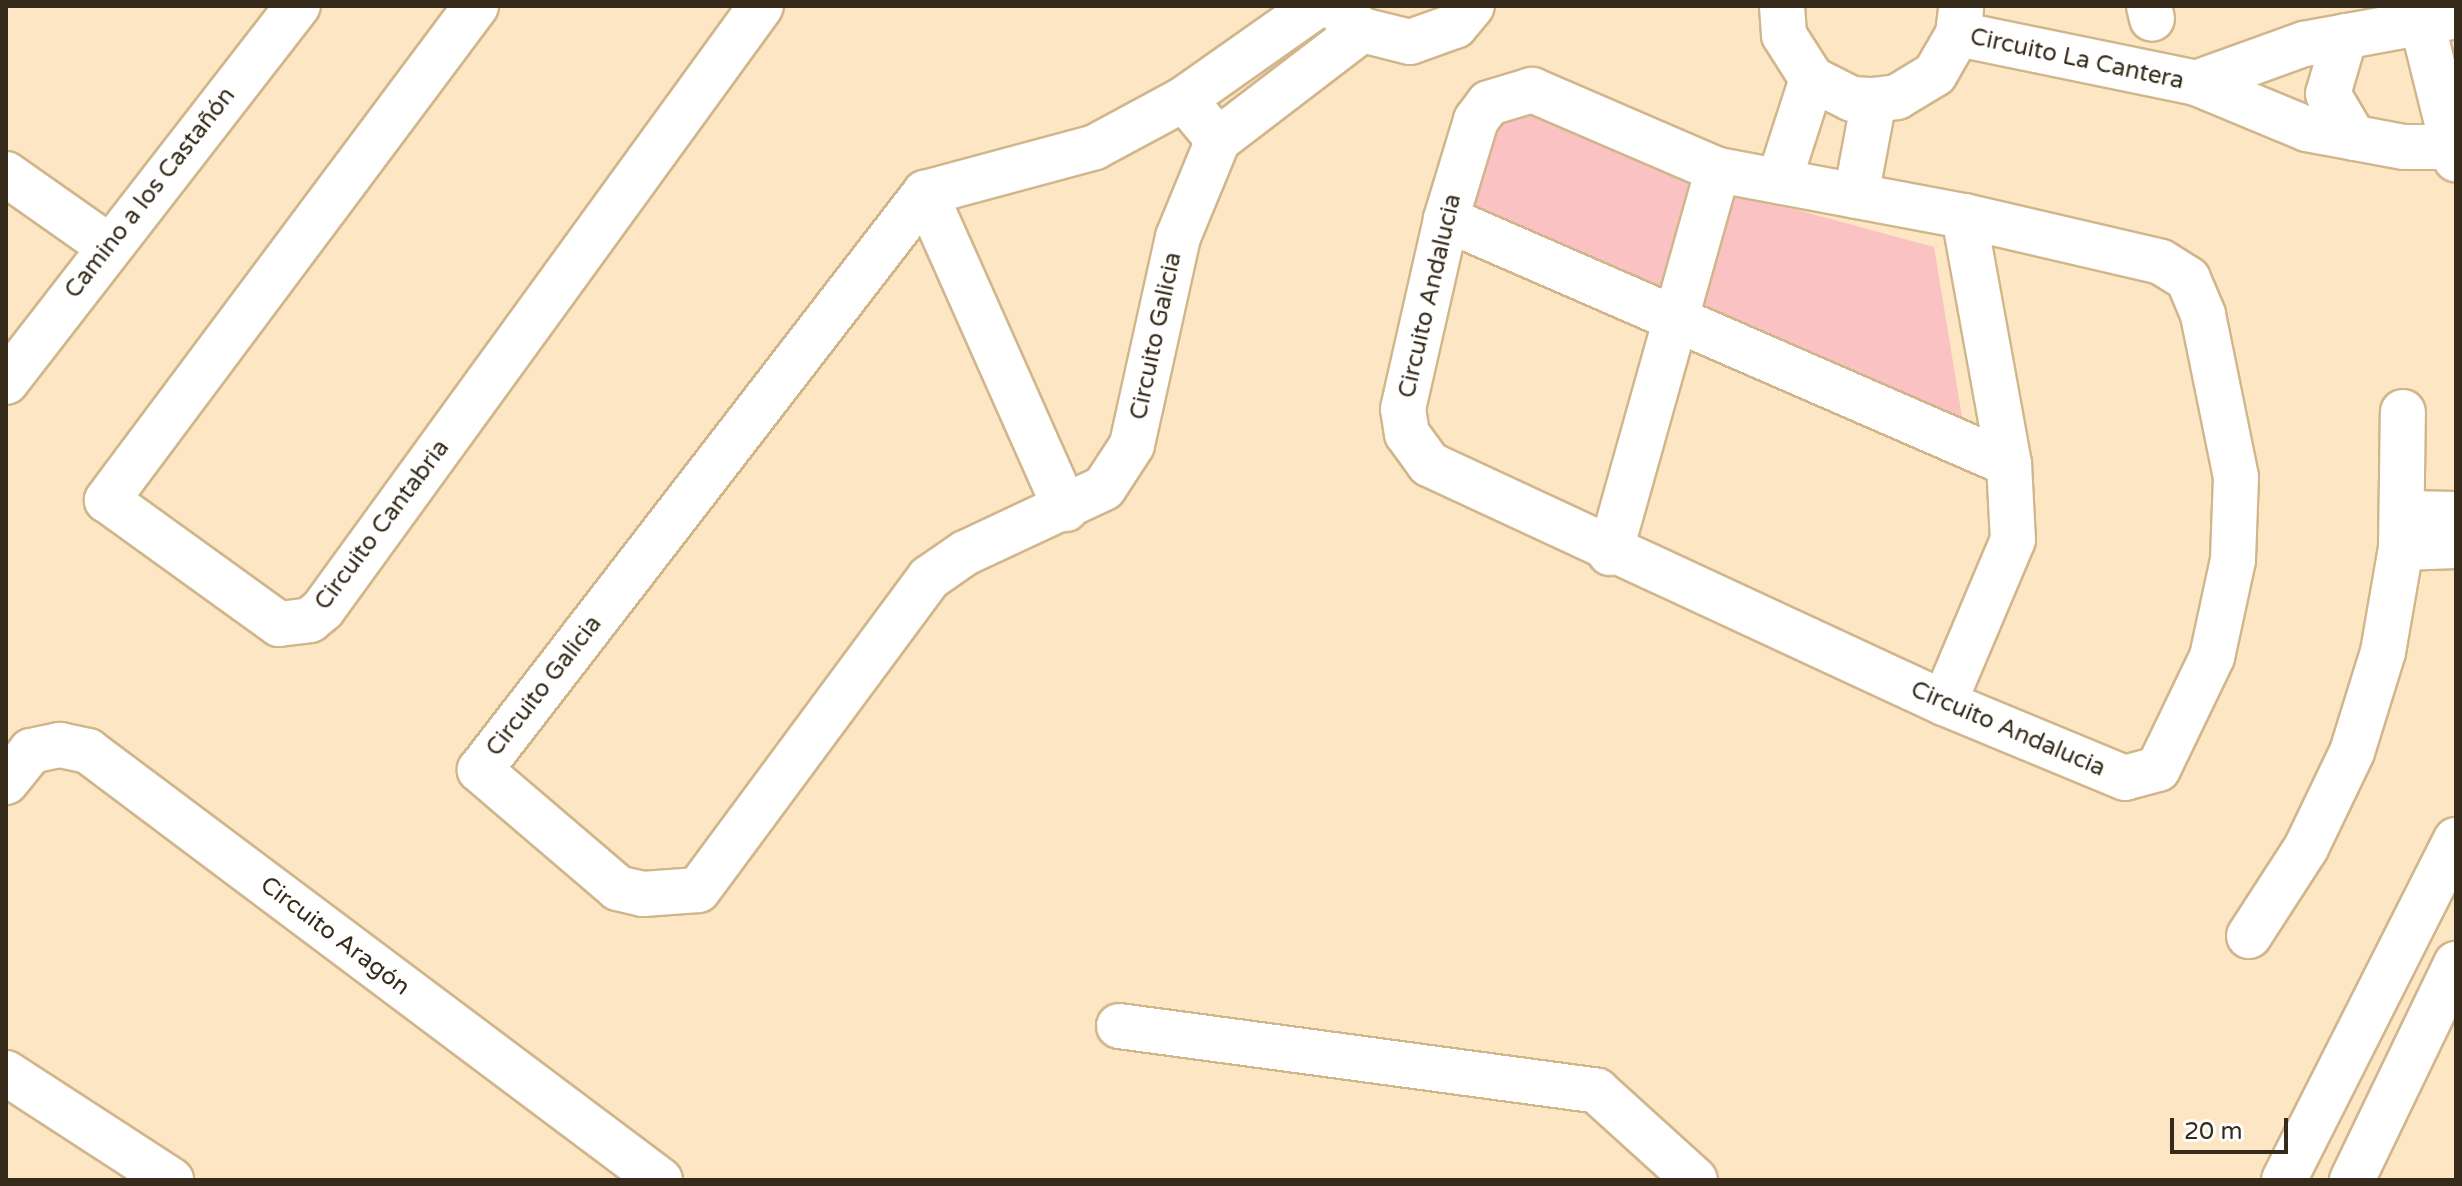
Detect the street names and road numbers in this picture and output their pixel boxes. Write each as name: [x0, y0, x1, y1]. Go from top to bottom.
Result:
street label: Circuito La Cantera: [1967, 22, 2187, 96]
street label: Camino a los Castañón: [59, 82, 241, 304]
street label: Circuito Andalucia: [1393, 191, 1467, 401]
street label: Circuito Galicia: [1124, 250, 1188, 422]
street label: Circuito Cantabria: [309, 434, 455, 616]
street label: Circuito Galicia: [480, 610, 608, 762]
street label: Circuito Andalucia: [1906, 675, 2110, 783]
street label: Circuito Aragón: [255, 870, 415, 1002]

